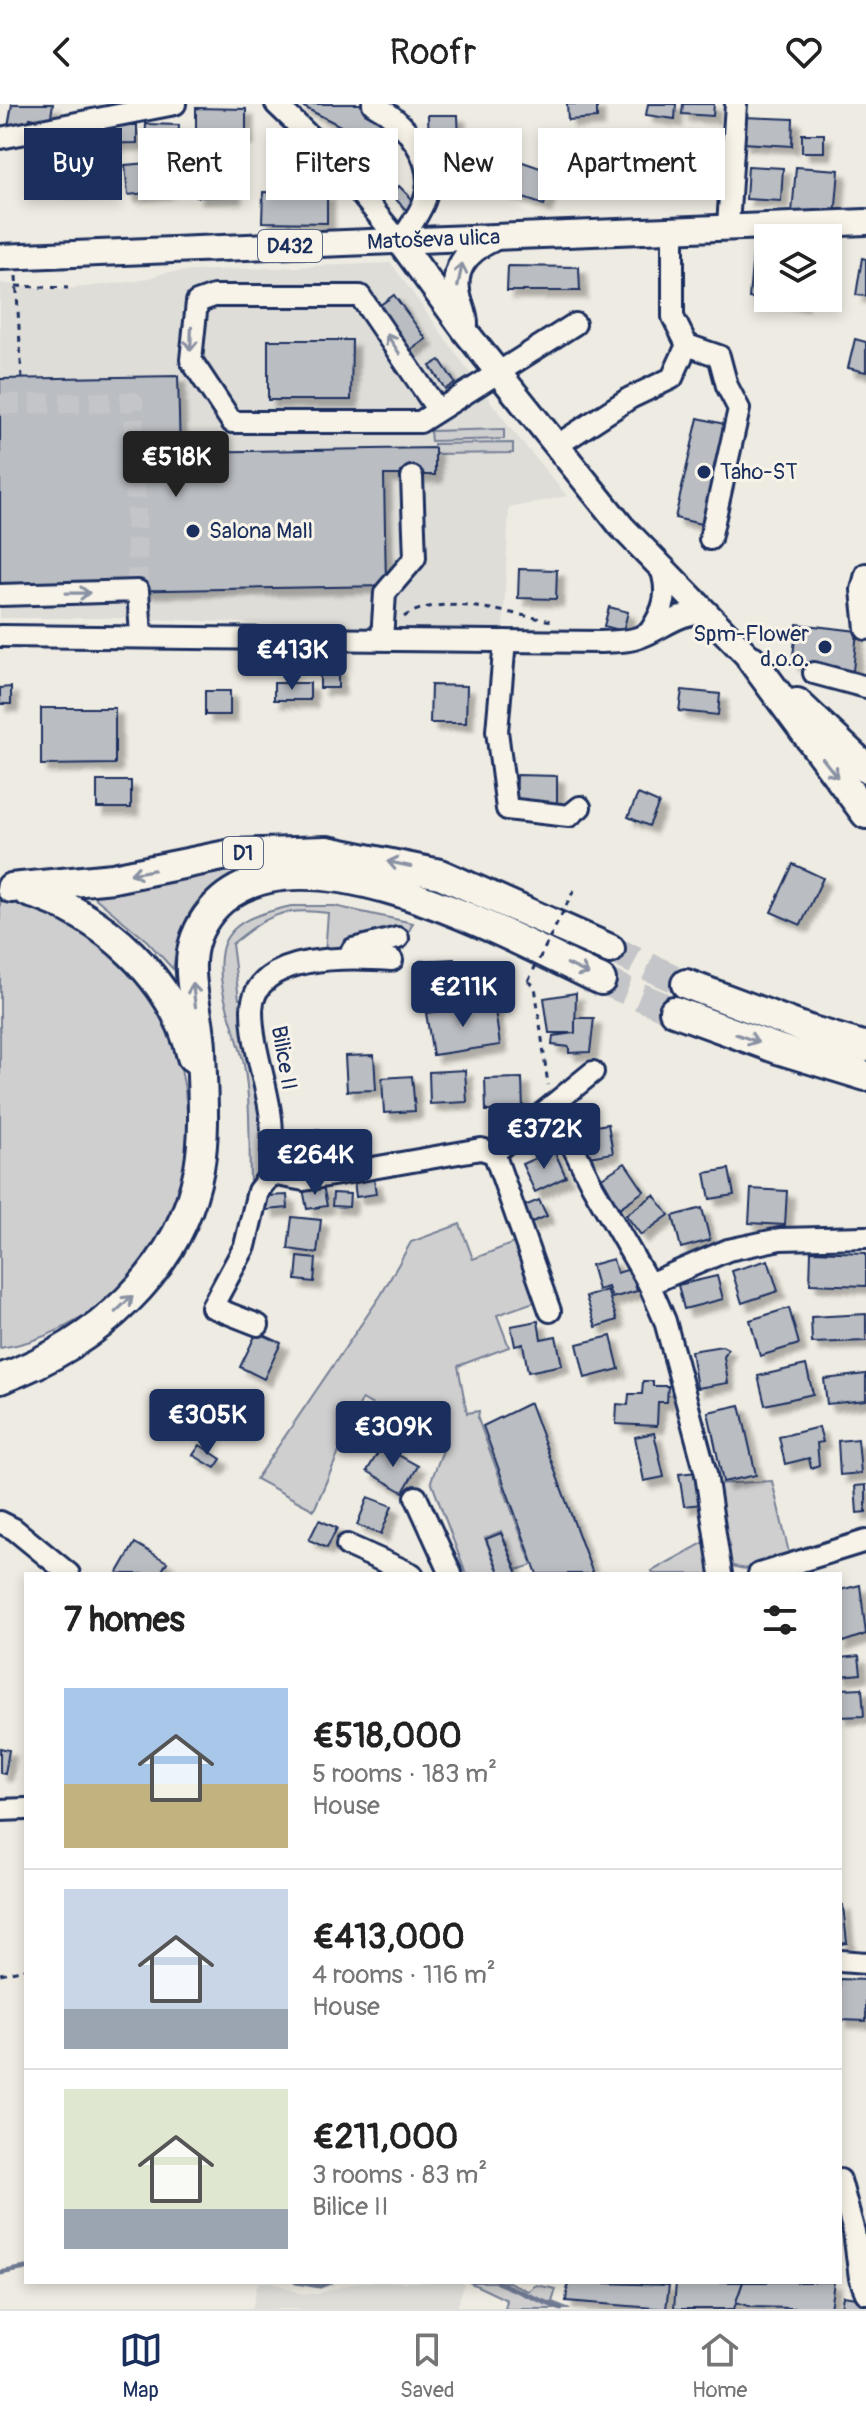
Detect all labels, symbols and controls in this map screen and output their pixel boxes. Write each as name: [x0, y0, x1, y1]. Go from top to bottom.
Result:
icon: back: [40, 30, 84, 74]
text: Roofr: [390, 30, 476, 75]
icon: heart: [782, 30, 826, 74]
chip: Buy: [24, 128, 122, 200]
chip: Rent: [138, 128, 250, 200]
chip: Filters: [266, 128, 398, 200]
chip: New: [414, 128, 522, 200]
chip: Apartment: [538, 128, 725, 200]
street label: Matoševa ulica: [366, 223, 501, 256]
map controls: [754, 224, 842, 312]
button: layers: [754, 224, 842, 312]
road number: D432: [258, 230, 322, 262]
one-way arrow: [453, 263, 468, 289]
one-way arrow: [184, 325, 199, 352]
one-way arrow: [385, 334, 401, 356]
pin: €518K: [120, 431, 232, 499]
text: €518K: [141, 441, 211, 473]
place label: Taho-ST: [720, 458, 798, 486]
marker: Taho-ST: [695, 463, 713, 481]
place label: Salona Mall: [209, 517, 313, 545]
marker: Salona Mall: [184, 522, 202, 540]
one-way arrow: [64, 585, 91, 600]
place label: Spm-Flower d.o.o.: [693, 620, 809, 673]
pin: €413K: [236, 624, 348, 692]
text: €413K: [256, 634, 328, 666]
marker: Spm-Flower d.o.o.: [816, 638, 834, 656]
one-way arrow: [822, 757, 839, 779]
road number: D1: [223, 837, 263, 869]
one-way arrow: [386, 855, 412, 870]
one-way arrow: [129, 865, 155, 880]
pin: €211K: [407, 961, 519, 1029]
one-way arrow: [566, 962, 590, 978]
text: €211K: [429, 971, 497, 1003]
one-way arrow: [187, 983, 202, 1009]
street label: Bilice II: [265, 1024, 303, 1092]
one-way arrow: [735, 1032, 759, 1046]
pin: €372K: [488, 1103, 600, 1171]
text: €372K: [506, 1113, 582, 1145]
pin: €264K: [259, 1129, 371, 1197]
text: €264K: [276, 1139, 354, 1171]
one-way arrow: [114, 1295, 134, 1314]
pin: €305K: [151, 1389, 263, 1457]
text: €305K: [167, 1399, 247, 1431]
pin: €309K: [337, 1401, 449, 1469]
text: €309K: [354, 1411, 432, 1443]
icon: filters: [758, 1598, 802, 1642]
text: 7 homes: [64, 1599, 185, 1642]
text: €518,000: [312, 1715, 462, 1758]
icon: home: [128, 1720, 224, 1816]
text: 5 rooms · 183 m²: [312, 1758, 497, 1790]
text: House: [312, 1790, 380, 1822]
text: €413,000: [312, 1916, 465, 1959]
icon: home: [128, 1921, 224, 2017]
text: 4 rooms · 116 m²: [312, 1959, 496, 1991]
text: House: [312, 1991, 380, 2023]
text: €211,000: [312, 2116, 458, 2159]
icon: home: [128, 2121, 224, 2217]
text: 3 rooms · 83 m²: [312, 2159, 487, 2191]
text: Bilice II: [312, 2191, 389, 2223]
tab: Map: [119, 2328, 163, 2404]
tab: Saved: [400, 2328, 455, 2404]
tab: Home: [692, 2328, 747, 2404]

